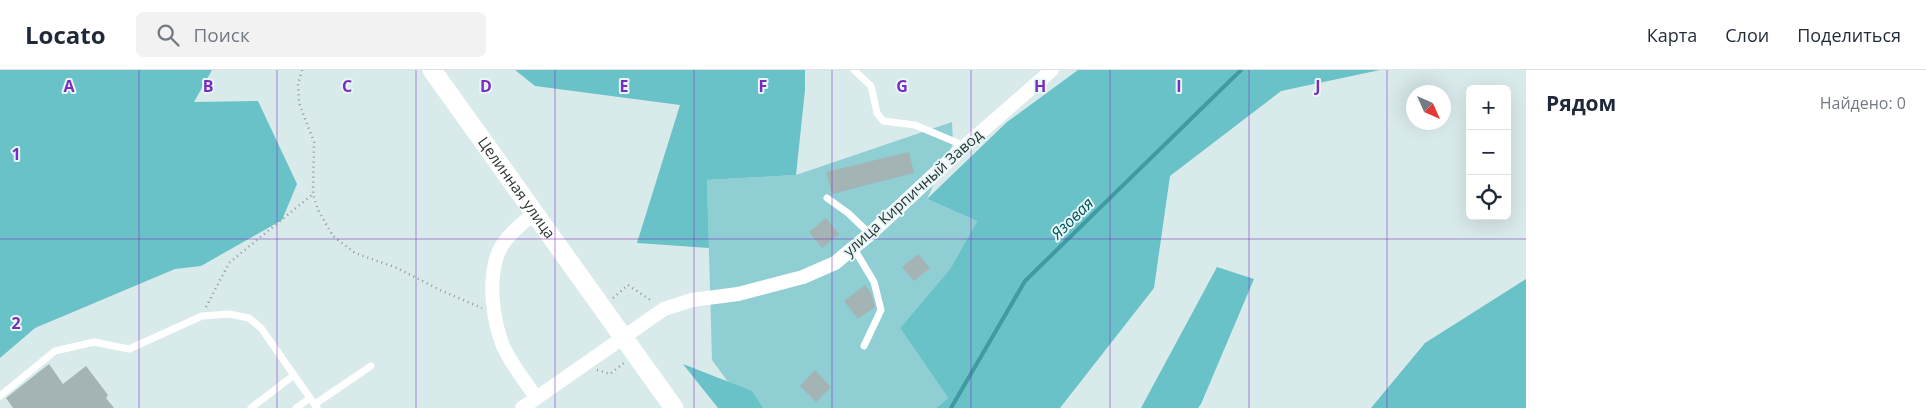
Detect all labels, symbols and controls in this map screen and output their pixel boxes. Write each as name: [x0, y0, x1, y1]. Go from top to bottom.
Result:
search box: [136, 12, 486, 57]
text: Locato: [25, 18, 106, 51]
icon: search: [154, 21, 182, 49]
text: Поиск: [194, 22, 250, 48]
text: Карта: [1647, 23, 1697, 47]
text: Слои: [1725, 23, 1769, 47]
text: Поделиться: [1797, 23, 1901, 47]
text: A: [63, 75, 75, 97]
text: B: [203, 75, 213, 97]
text: C: [342, 75, 352, 97]
text: D: [480, 75, 492, 97]
text: E: [620, 75, 629, 97]
text: F: [759, 75, 767, 97]
text: G: [896, 75, 908, 97]
text: H: [1034, 75, 1046, 97]
text: I: [1176, 75, 1182, 97]
text: J: [1313, 75, 1321, 97]
north arrow: [1406, 85, 1451, 130]
map controls: [1466, 85, 1511, 220]
button: +: [1466, 85, 1511, 130]
text: Рядом: [1546, 89, 1616, 117]
text: Найдено: 0: [1820, 92, 1906, 114]
street label: улица Кирпичный Завод: [838, 124, 986, 260]
button: −: [1466, 130, 1511, 175]
street label: Целинная улица: [474, 132, 560, 242]
text: 1: [11, 143, 21, 165]
button: locate: [1466, 175, 1511, 220]
water label: Язовая: [1045, 192, 1098, 244]
text: 2: [11, 312, 21, 334]

